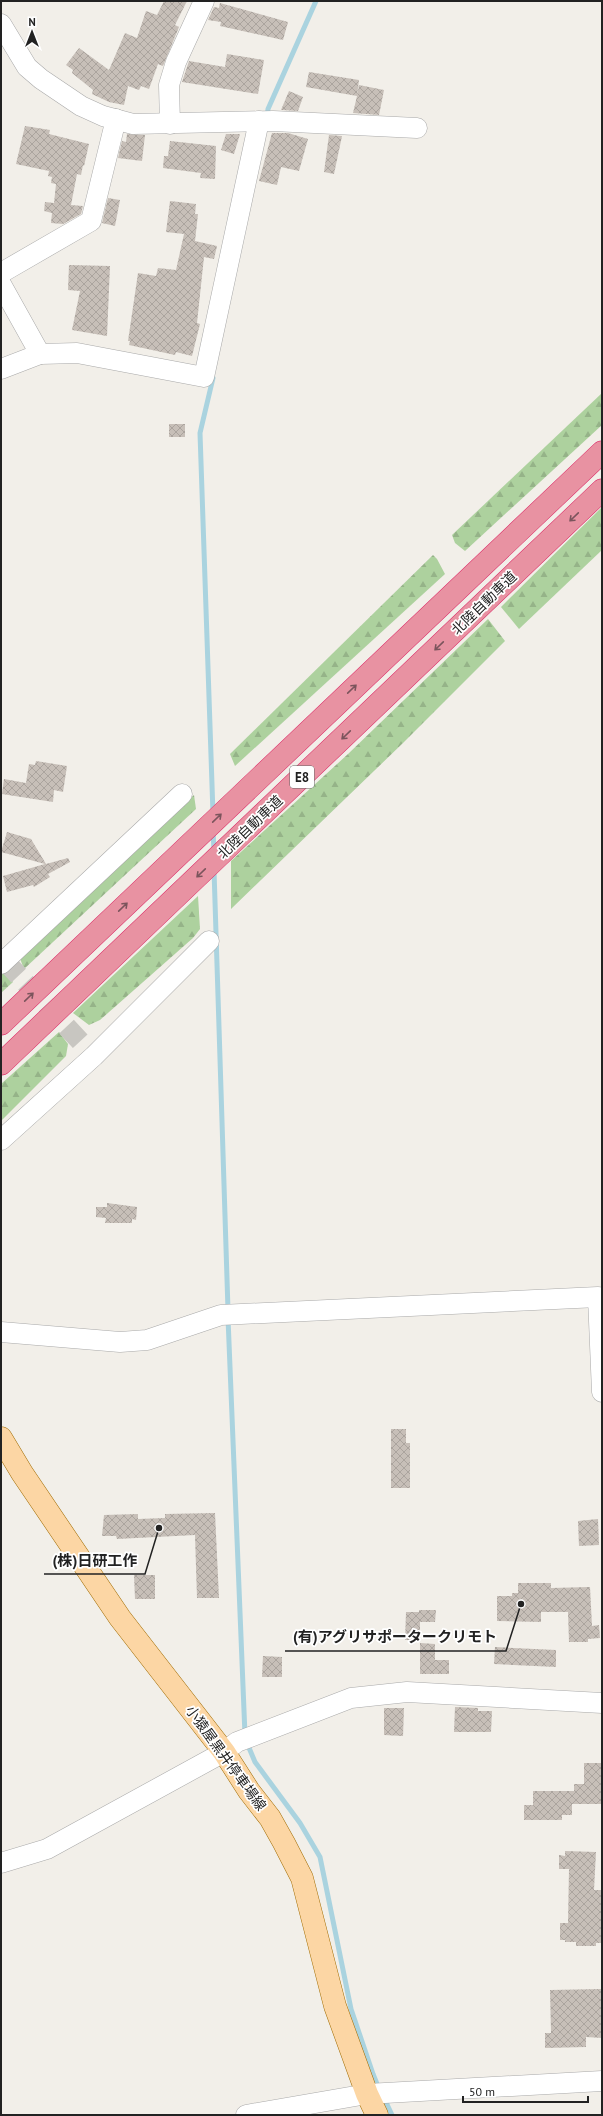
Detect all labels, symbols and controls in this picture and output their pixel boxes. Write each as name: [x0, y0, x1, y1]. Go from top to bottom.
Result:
north arrow: [12, 12, 52, 52]
text: N: [28, 15, 36, 29]
one-way arrow: [569, 512, 579, 522]
street label: 北陸自動車道: [448, 567, 520, 639]
one-way arrow: [434, 641, 445, 650]
one-way arrow: [347, 684, 357, 694]
one-way arrow: [340, 731, 351, 740]
road number: E8: [290, 766, 314, 788]
street label: 北陸自動車道: [214, 791, 286, 863]
one-way arrow: [212, 813, 222, 822]
one-way arrow: [196, 869, 206, 878]
one-way arrow: [118, 903, 128, 912]
one-way arrow: [24, 992, 34, 1002]
callout: (株)日研工作: [44, 1547, 145, 1574]
text: (株)日研工作: [53, 1551, 137, 1570]
callout: (有)アグリサポータークリモト: [285, 1624, 506, 1651]
text: (有)アグリサポータークリモト: [293, 1627, 497, 1646]
street label: 小猿屋黒井停車場線: [182, 1702, 270, 1814]
scale bar: [463, 2078, 588, 2104]
text: 50 m: [469, 2084, 495, 2099]

